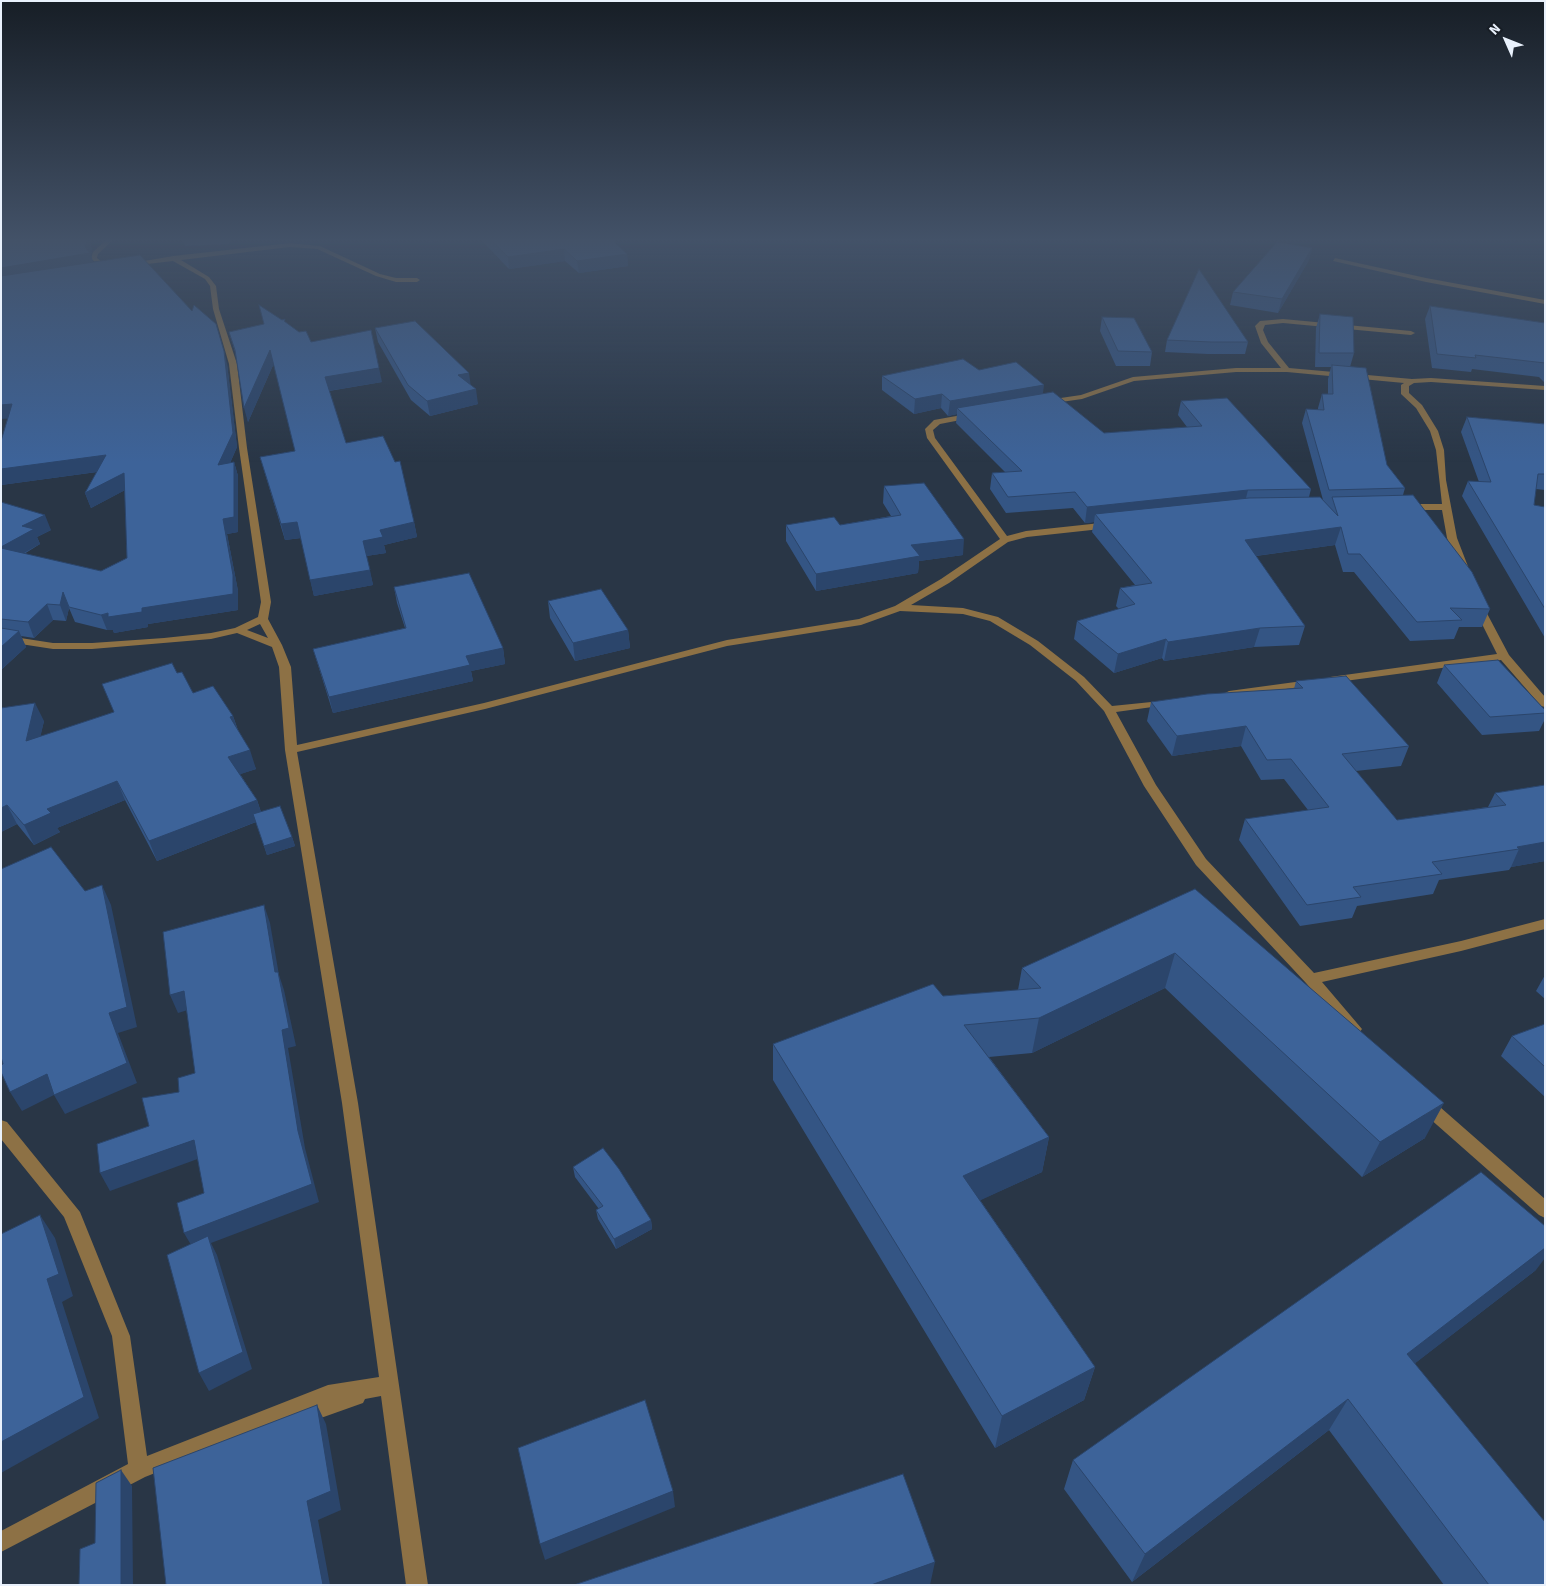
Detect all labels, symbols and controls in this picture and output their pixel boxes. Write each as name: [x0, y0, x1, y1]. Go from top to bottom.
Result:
north arrow: [1481, 15, 1531, 65]
text: N: [1485, 19, 1506, 40]

